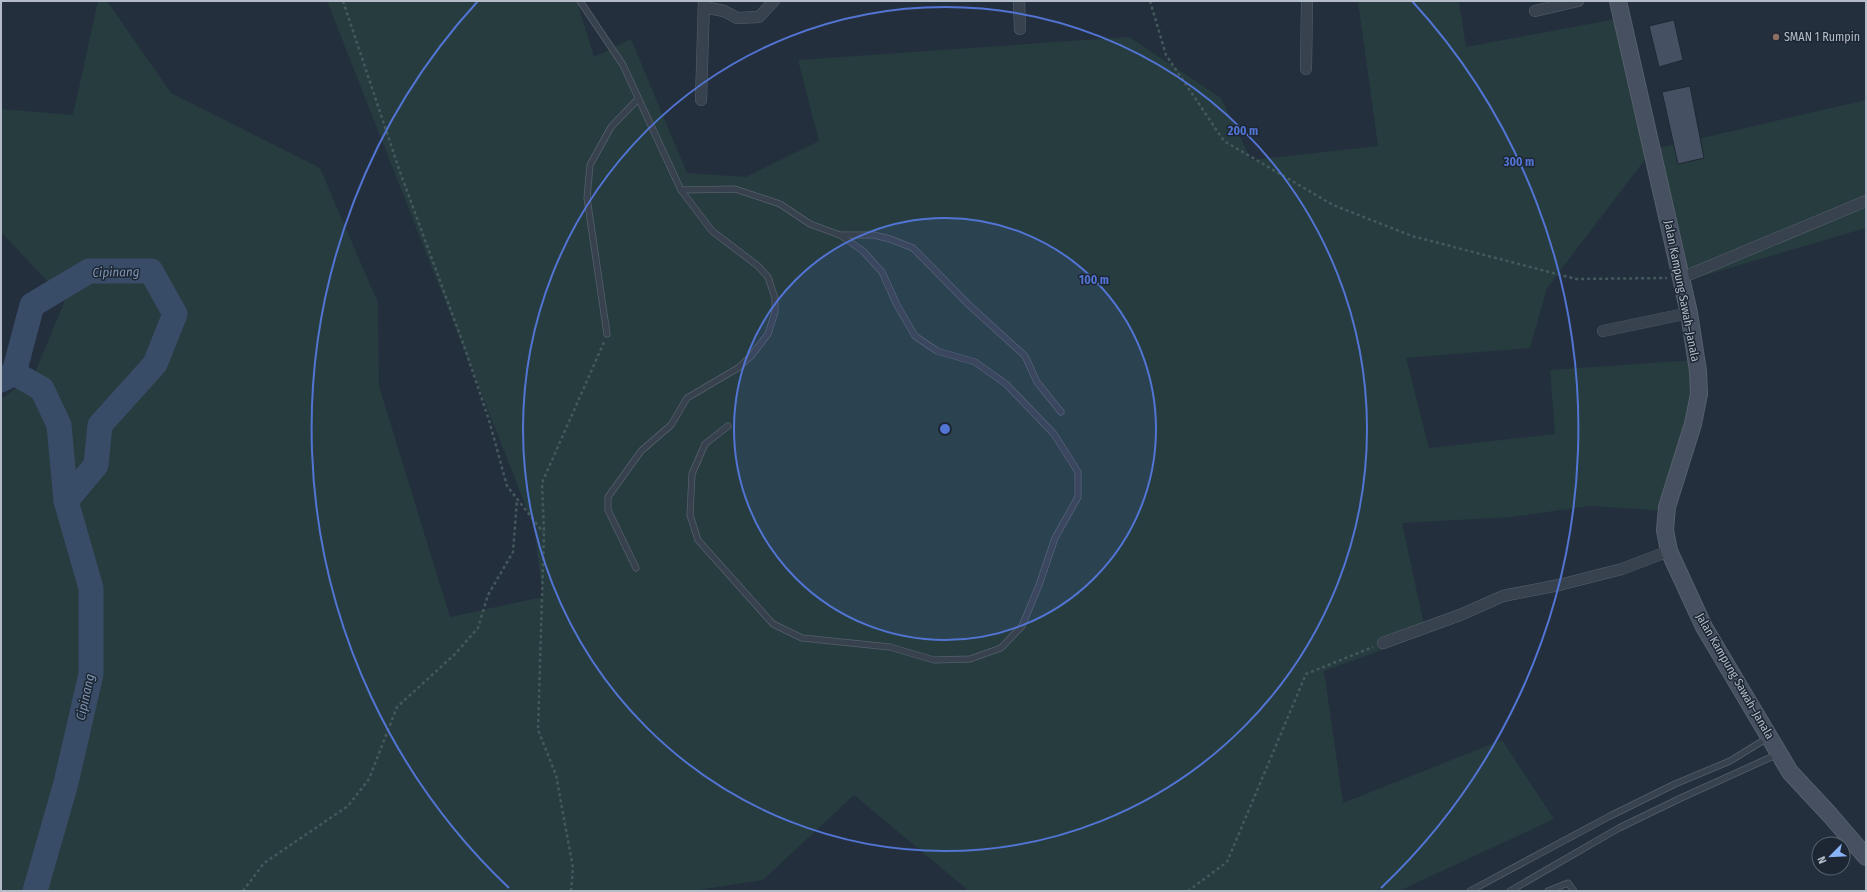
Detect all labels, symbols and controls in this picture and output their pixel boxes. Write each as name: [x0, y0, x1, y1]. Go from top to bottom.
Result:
place label: SMAN 1 Rumpin: [1784, 30, 1860, 44]
marker: SMAN 1 Rumpin: [1771, 32, 1781, 42]
text: 200 m: [1227, 124, 1258, 138]
text: 300 m: [1503, 155, 1534, 169]
street label: Jalan Kampung Sawah–Janala: [1661, 219, 1703, 363]
water label: Cipinang: [92, 264, 140, 280]
text: 100 m: [1079, 273, 1109, 287]
centre of rings: [938, 422, 952, 436]
street label: Jalan Kampung Sawah–Janala: [1693, 610, 1777, 742]
water label: Cipinang: [73, 672, 97, 722]
north arrow: [1811, 836, 1851, 876]
text: N: [1815, 854, 1830, 866]

